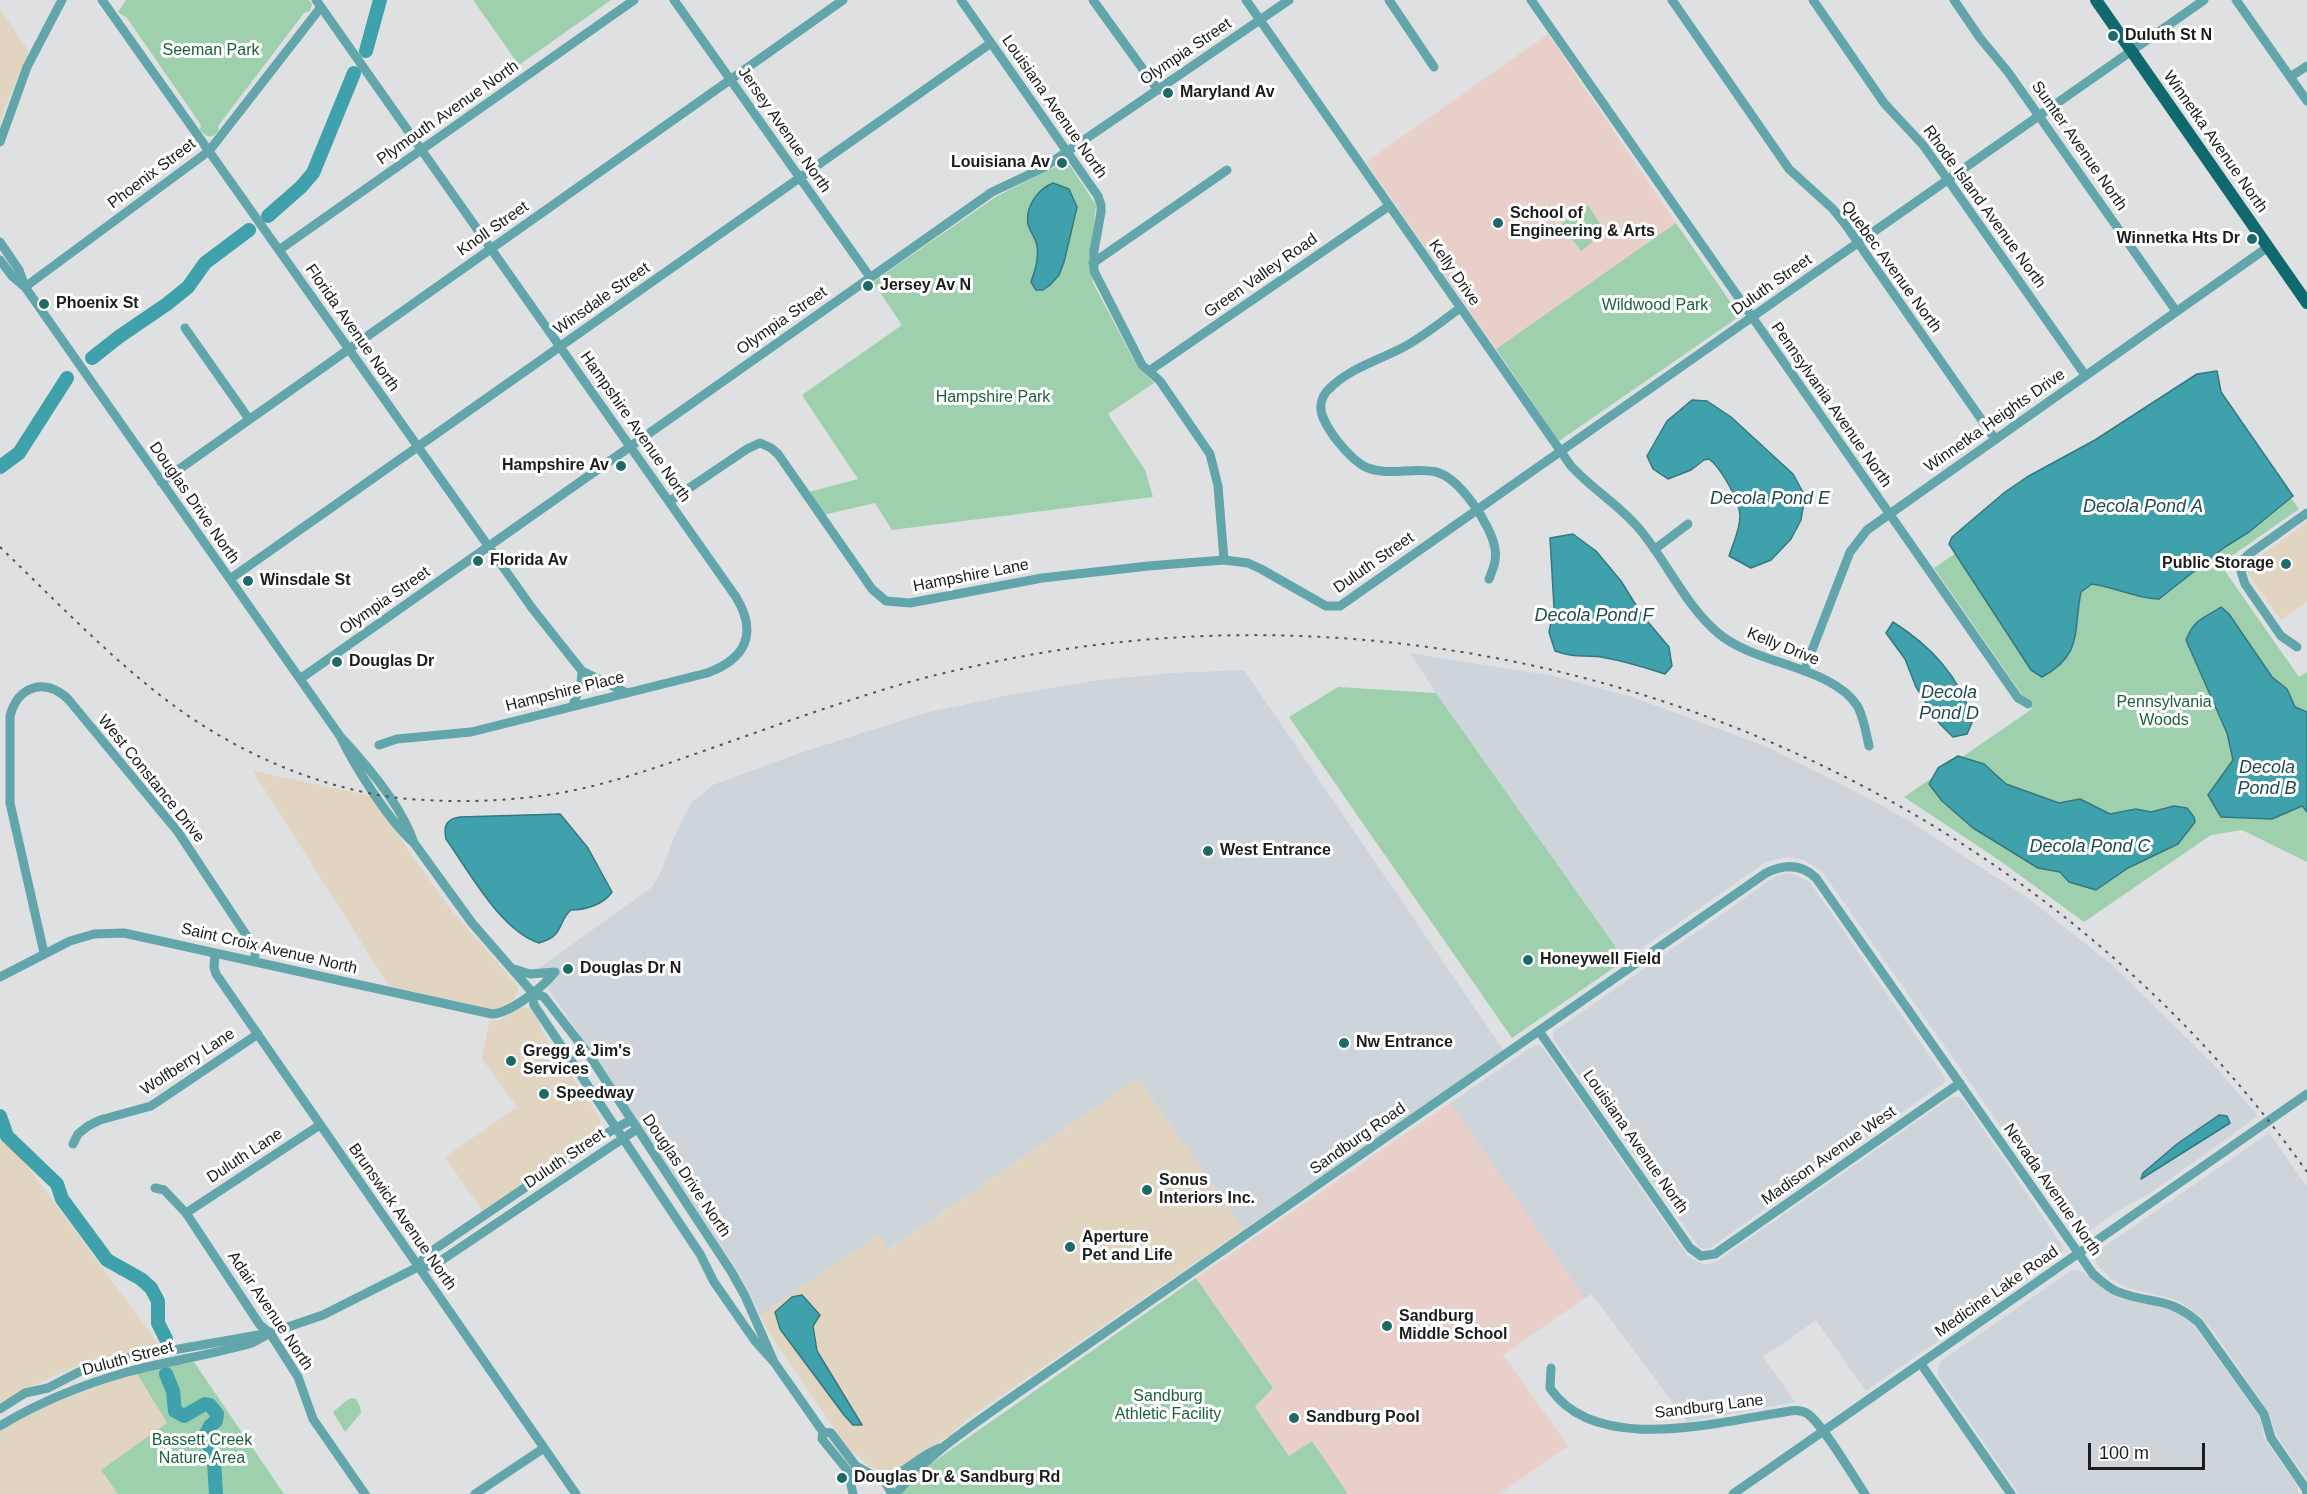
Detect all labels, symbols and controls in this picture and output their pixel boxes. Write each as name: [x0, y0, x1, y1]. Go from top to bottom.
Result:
street label: Olympia Street: [1137, 14, 1235, 90]
place label: Duluth St N: [2125, 26, 2212, 46]
marker: Duluth St N: [2106, 29, 2120, 43]
street label: Louisiana Avenue North: [997, 32, 1111, 182]
park label: Seeman Park: [163, 41, 259, 61]
street label: Plymouth Avenue North: [373, 57, 523, 169]
street label: Jersey Avenue North: [733, 63, 835, 197]
street label: Winnetka Avenue North: [2159, 67, 2271, 217]
street label: Sumter Avenue North: [2027, 78, 2131, 214]
place label: Maryland Av: [1180, 83, 1275, 103]
marker: Maryland Av: [1161, 86, 1175, 100]
street label: Rhode Island Avenue North: [1919, 122, 2049, 292]
street label: Phoenix Street: [104, 135, 200, 213]
place label: Louisiana Av: [951, 153, 1050, 173]
marker: Louisiana Av: [1055, 156, 1069, 170]
street label: Knoll Street: [454, 197, 532, 261]
street label: Quebec Avenue North: [1837, 197, 1945, 337]
place label: School of Engineering & Arts: [1510, 204, 1655, 242]
marker: School of Engineering & Arts: [1491, 216, 1505, 230]
place label: Winnetka Hts Dr: [2117, 229, 2240, 249]
street label: Green Valley Road: [1201, 230, 1321, 322]
marker: Winnetka Hts Dr: [2245, 232, 2259, 246]
street label: Kelly Drive: [1424, 236, 1484, 310]
street label: Duluth Street: [1728, 250, 1816, 320]
street label: Winsdale Street: [550, 259, 654, 339]
street label: Florida Avenue North: [301, 261, 403, 395]
place label: Jersey Av N: [880, 276, 971, 296]
marker: Jersey Av N: [861, 279, 875, 293]
street label: Olympia Street: [733, 283, 831, 359]
place label: Phoenix St: [56, 294, 139, 314]
park label: Wildwood Park: [1602, 296, 1708, 316]
marker: Phoenix St: [37, 297, 51, 311]
street label: Pennsylvania Avenue North: [1767, 319, 1895, 491]
street label: Hampshire Avenue North: [576, 348, 694, 506]
street label: Winnetka Heights Drive: [1921, 365, 2069, 477]
park label: Hampshire Park: [936, 388, 1050, 408]
street label: Douglas Drive North: [145, 438, 243, 568]
place label: Hampshire Av: [502, 456, 609, 476]
marker: Hampshire Av: [614, 459, 628, 473]
water label: Decola Pond E: [1710, 488, 1830, 510]
water label: Decola Pond A: [2083, 496, 2203, 518]
street label: Duluth Street: [1330, 528, 1418, 598]
place label: Florida Av: [490, 551, 568, 571]
marker: Florida Av: [471, 554, 485, 568]
place label: Public Storage: [2162, 554, 2274, 574]
street label: Hampshire Lane: [912, 555, 1030, 597]
marker: Public Storage: [2279, 557, 2293, 571]
street label: Olympia Street: [336, 563, 434, 639]
place label: Winsdale St: [260, 571, 351, 591]
marker: Winsdale St: [241, 574, 255, 588]
water label: Decola Pond F: [1534, 605, 1654, 627]
street label: Kelly Drive: [1744, 624, 1822, 670]
place label: Douglas Dr: [349, 652, 434, 672]
marker: Douglas Dr: [330, 655, 344, 669]
street label: Hampshire Place: [504, 668, 626, 716]
water label: Decola Pond D: [1919, 682, 1979, 724]
park label: Pennsylvania Woods: [2116, 693, 2212, 731]
street label: West Constance Drive: [94, 711, 208, 847]
water label: Decola Pond B: [2237, 757, 2297, 800]
water label: Decola Pond C: [2029, 836, 2151, 858]
place label: West Entrance: [1220, 841, 1331, 861]
marker: West Entrance: [1201, 844, 1215, 858]
street label: Saint Croix Avenue North: [179, 919, 359, 979]
place label: Honeywell Field: [1540, 950, 1661, 970]
marker: Honeywell Field: [1521, 953, 1535, 967]
place label: Douglas Dr N: [580, 959, 681, 979]
marker: Douglas Dr N: [561, 962, 575, 976]
street label: Wolfberry Lane: [137, 1024, 239, 1100]
place label: Nw Entrance: [1356, 1033, 1453, 1053]
marker: Nw Entrance: [1337, 1036, 1351, 1050]
place label: Gregg & Jim's Services: [523, 1042, 631, 1080]
marker: Gregg & Jim's Services: [504, 1054, 518, 1068]
street label: Louisiana Avenue North: [1578, 1067, 1692, 1217]
place label: Speedway: [556, 1084, 634, 1104]
marker: Speedway: [537, 1087, 551, 1101]
street label: Sandburg Road: [1307, 1099, 1409, 1179]
street label: Madison Avenue West: [1758, 1102, 1900, 1210]
street label: Douglas Drive North: [638, 1111, 734, 1241]
street label: Nevada Avenue North: [1999, 1120, 2105, 1260]
street label: Duluth Lane: [204, 1124, 286, 1188]
street label: Duluth Street: [521, 1125, 609, 1193]
street label: Brunswick Avenue North: [344, 1140, 460, 1294]
place label: Sonus Interiors Inc.: [1159, 1171, 1255, 1209]
marker: Sonus Interiors Inc.: [1140, 1183, 1154, 1197]
place label: Aperture Pet and Life: [1082, 1228, 1173, 1266]
marker: Aperture Pet and Life: [1063, 1240, 1077, 1254]
street label: Medicine Lake Road: [1932, 1242, 2062, 1342]
street label: Adair Avenue North: [223, 1248, 317, 1374]
place label: Sandburg Middle School: [1399, 1307, 1507, 1345]
marker: Sandburg Middle School: [1380, 1319, 1394, 1333]
street label: Duluth Street: [80, 1338, 176, 1380]
park label: Sandburg Athletic Facility: [1115, 1387, 1221, 1425]
street label: Sandburg Lane: [1654, 1391, 1764, 1423]
place label: Sandburg Pool: [1306, 1408, 1420, 1428]
marker: Sandburg Pool: [1287, 1411, 1301, 1425]
park label: Bassett Creek Nature Area: [152, 1431, 252, 1469]
scale bar: [2091, 1431, 2208, 1469]
text: 100 m: [2099, 1443, 2149, 1463]
place label: Douglas Dr & Sandburg Rd: [854, 1468, 1060, 1488]
marker: Douglas Dr & Sandburg Rd: [835, 1471, 849, 1485]

